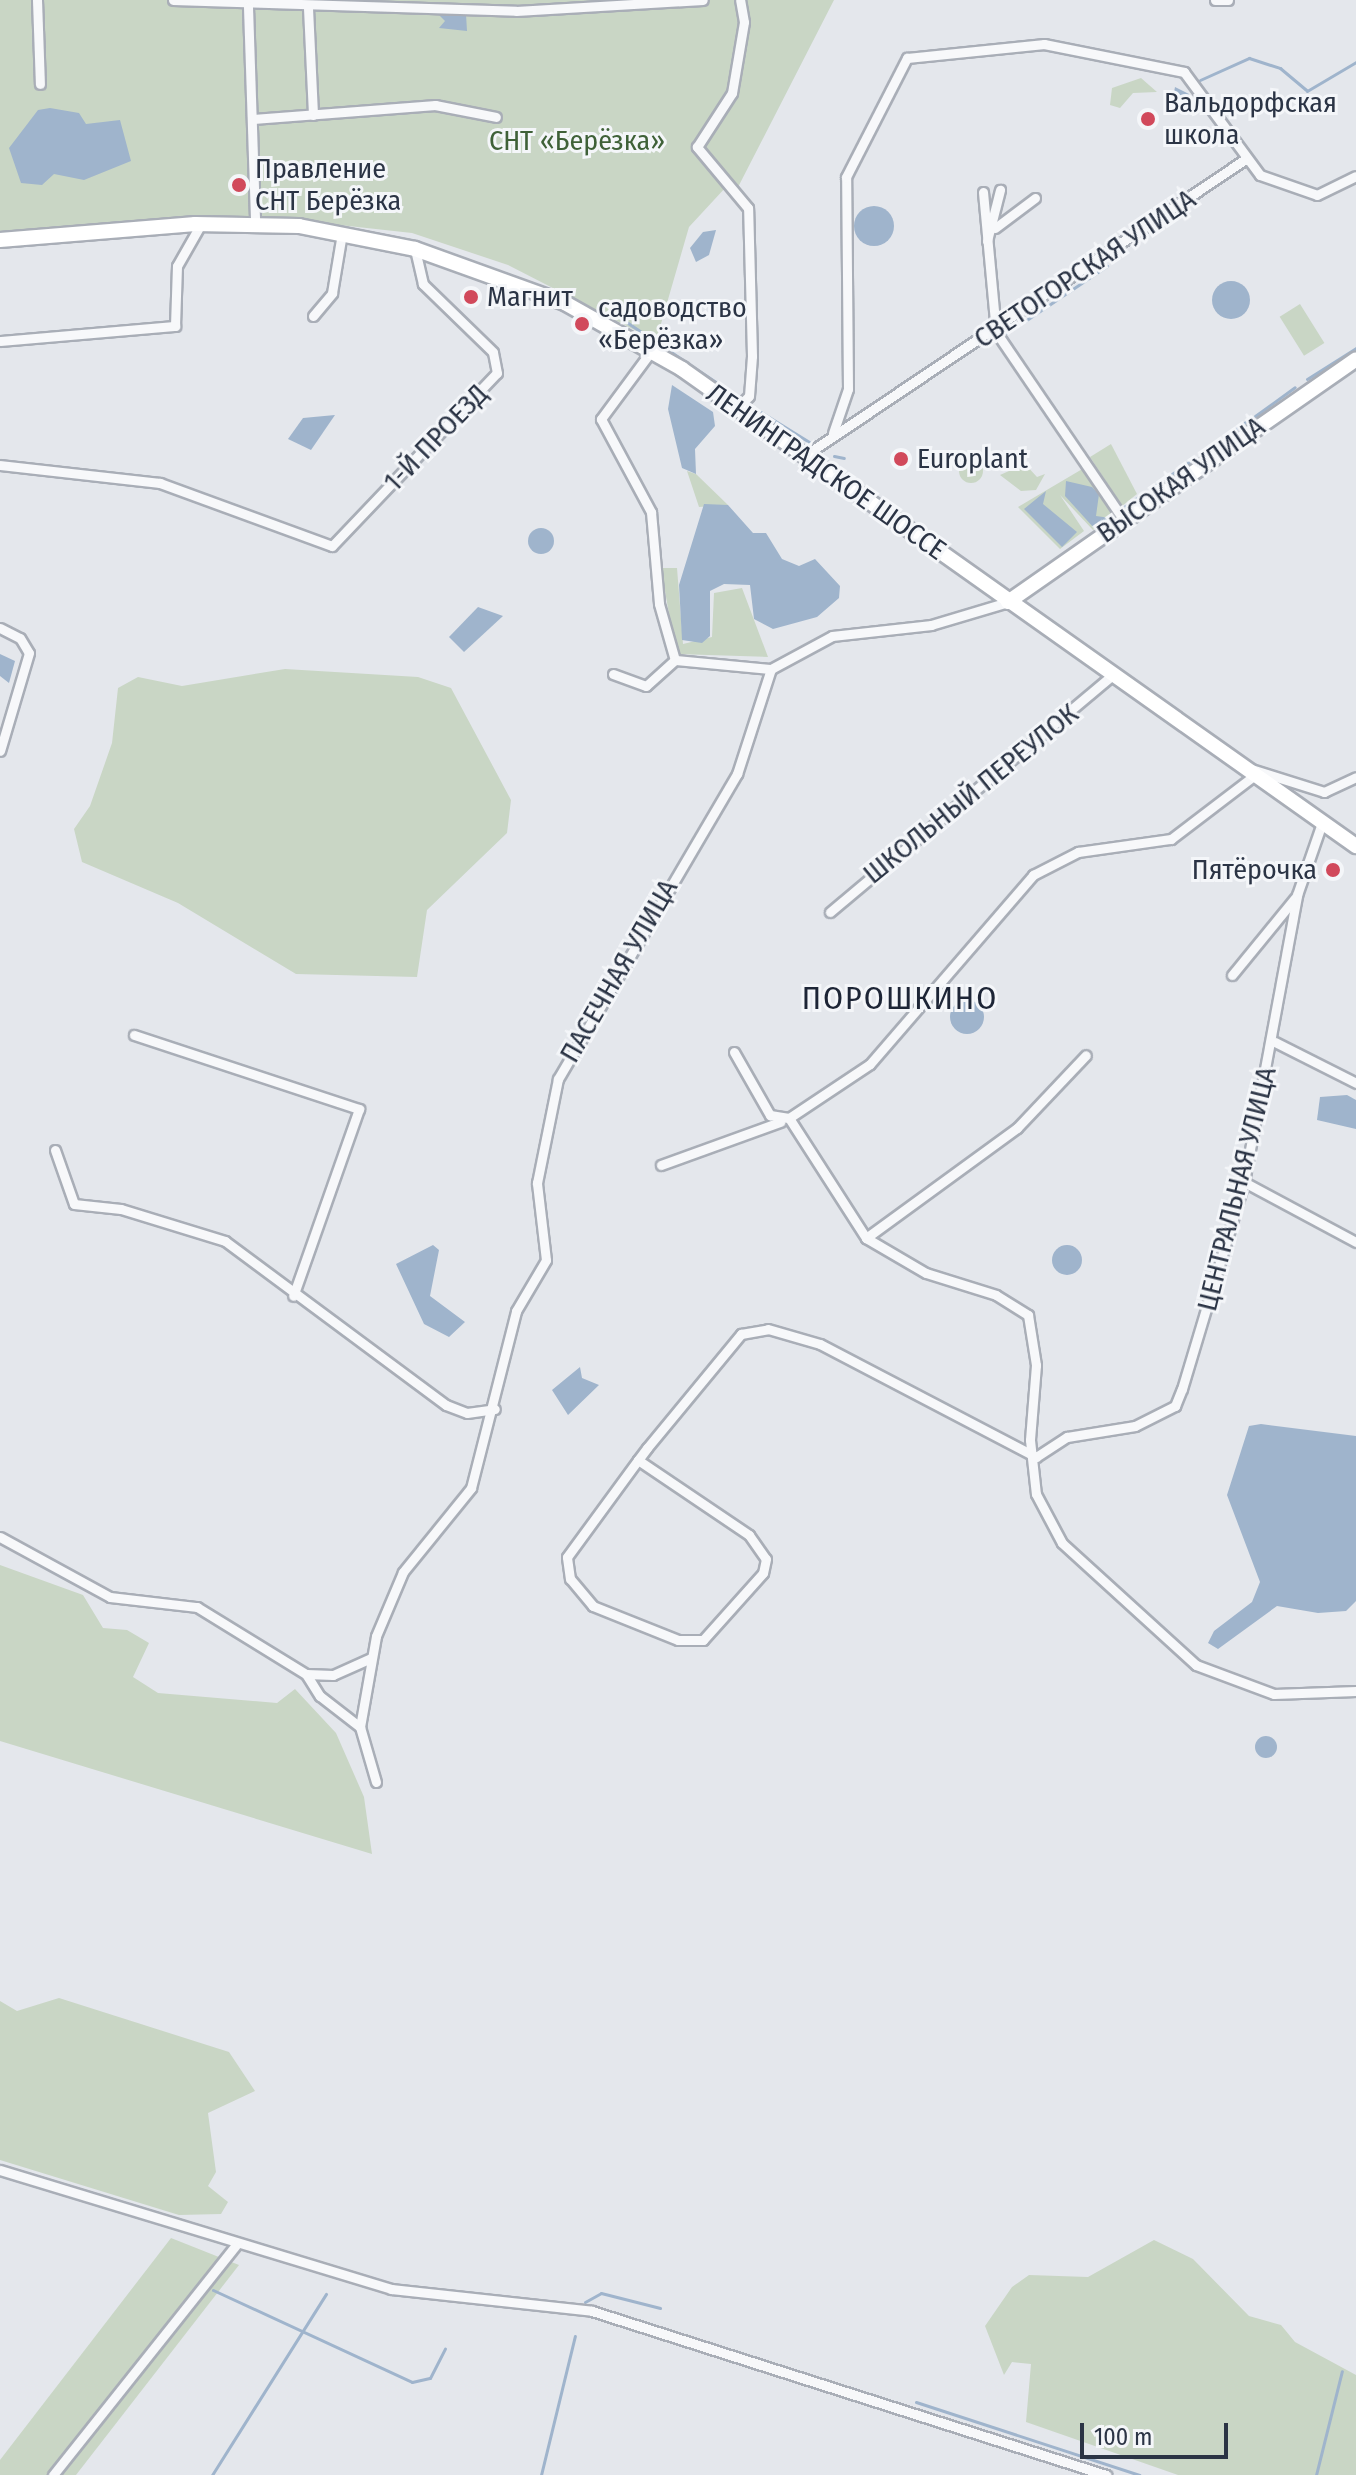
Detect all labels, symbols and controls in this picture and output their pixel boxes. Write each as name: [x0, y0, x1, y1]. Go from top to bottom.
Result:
place label: Вальдорфская школа: [1164, 86, 1337, 152]
marker: Вальдорфская школа: [1139, 110, 1157, 128]
park label: СНТ «Берёзка»: [489, 124, 665, 158]
place label: Правление СНТ Берёзка: [255, 152, 401, 218]
marker: Правление СНТ Берёзка: [230, 176, 248, 194]
street label: СВЕТОГОРСКАЯ УЛИЦА: [968, 182, 1202, 356]
place label: Магнит: [487, 280, 573, 314]
marker: Магнит: [462, 288, 480, 306]
place label: садоводство «Берёзка»: [598, 291, 747, 357]
marker: садоводство «Берёзка»: [573, 315, 591, 333]
street label: ЛЕНИНГРАДСКОЕ ШОССЕ: [700, 377, 952, 567]
street label: 1-Й ПРОЕЗД: [377, 378, 495, 498]
street label: ВЫСОКАЯ УЛИЦА: [1091, 410, 1271, 550]
place label: Europlant: [917, 442, 1028, 476]
marker: Europlant: [892, 450, 910, 468]
street label: ШКОЛЬНЫЙ ПЕРЕУЛОК: [857, 697, 1085, 891]
place label: Пятёрочка: [1192, 853, 1317, 887]
marker: Пятёрочка: [1324, 861, 1342, 879]
street label: ПАСЕЧНАЯ УЛИЦА: [553, 874, 685, 1068]
district label: ПОРОШКИНО: [802, 979, 998, 1017]
street label: ЦЕНТРАЛЬНАЯ УЛИЦА: [1190, 1063, 1284, 1315]
scale bar: [1084, 2407, 1232, 2457]
text: 100 m: [1094, 2423, 1152, 2451]

